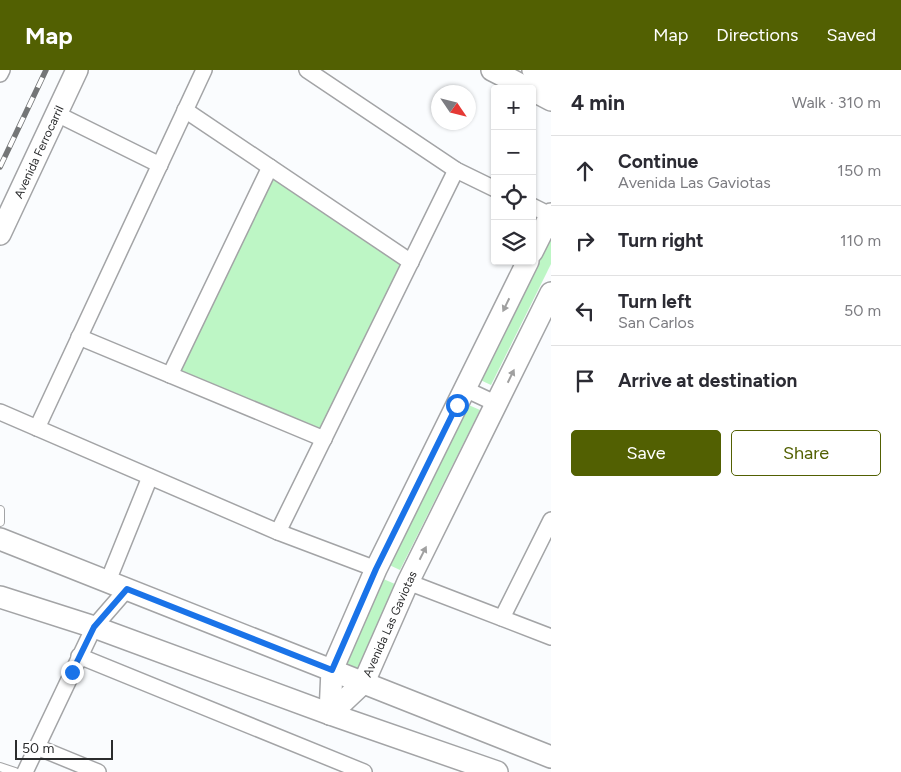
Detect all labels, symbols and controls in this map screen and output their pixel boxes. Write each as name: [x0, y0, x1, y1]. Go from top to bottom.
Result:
text: Map: [25, 21, 73, 50]
text: Map: [653, 24, 688, 46]
text: Directions: [716, 24, 798, 46]
text: Saved: [826, 24, 876, 46]
north arrow: [431, 85, 476, 130]
map controls: [491, 85, 536, 265]
button: +: [491, 85, 536, 130]
text: 4 min: [571, 90, 625, 115]
text: Walk · 310 m: [792, 93, 881, 112]
street label: Avenida Ferrocarril: [11, 104, 67, 200]
button: −: [491, 130, 536, 175]
text: Continue: [618, 150, 698, 173]
icon: ahead: [571, 157, 599, 185]
text: 150 m: [837, 161, 881, 180]
text: Avenida Las Gaviotas: [618, 173, 771, 192]
button: locate: [491, 175, 536, 220]
button: layers: [491, 220, 536, 265]
icon: right: [571, 227, 599, 255]
text: Turn right: [618, 229, 704, 252]
text: 110 m: [840, 231, 881, 250]
text: Turn left: [618, 290, 692, 313]
icon: left: [571, 297, 599, 325]
one-way arrow: [502, 298, 510, 312]
text: 50 m: [844, 301, 881, 320]
text: San Carlos: [618, 313, 694, 332]
icon: arrive: [571, 367, 599, 395]
one-way arrow: [507, 369, 515, 383]
text: Arrive at destination: [618, 369, 797, 392]
route start: [446, 394, 469, 417]
button: Save: [571, 430, 721, 476]
button: Share: [731, 430, 881, 476]
one-way arrow: [419, 546, 427, 560]
street label: Avenida Las Gaviotas: [360, 568, 420, 679]
route end: [61, 661, 84, 684]
scale bar: [15, 737, 112, 760]
text: 50 m: [22, 740, 54, 757]

